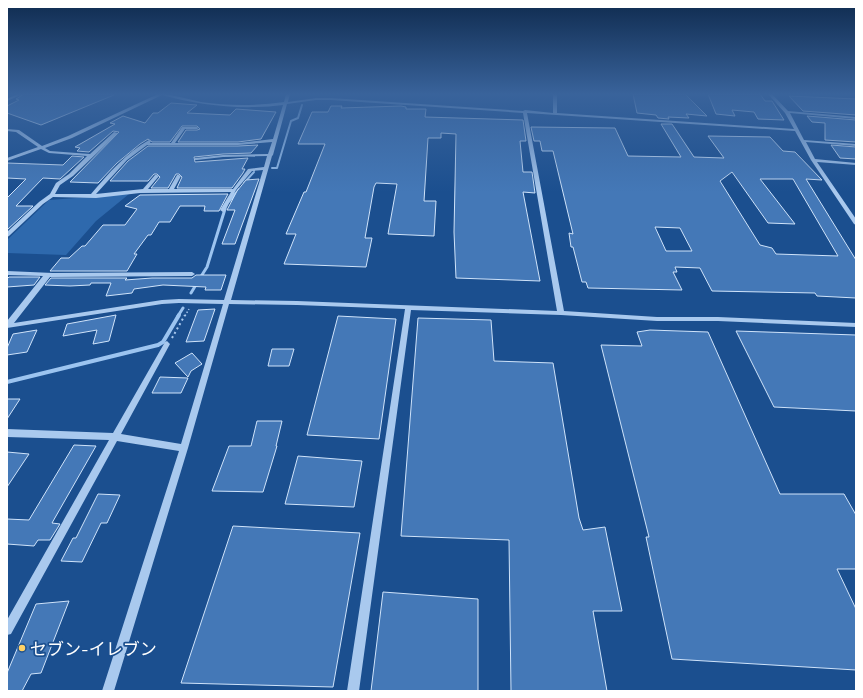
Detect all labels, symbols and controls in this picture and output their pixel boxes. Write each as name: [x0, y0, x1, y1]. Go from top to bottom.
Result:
place label: セブン-イレブン: [30, 638, 157, 658]
marker: セブン-イレブン: [17, 643, 27, 653]

